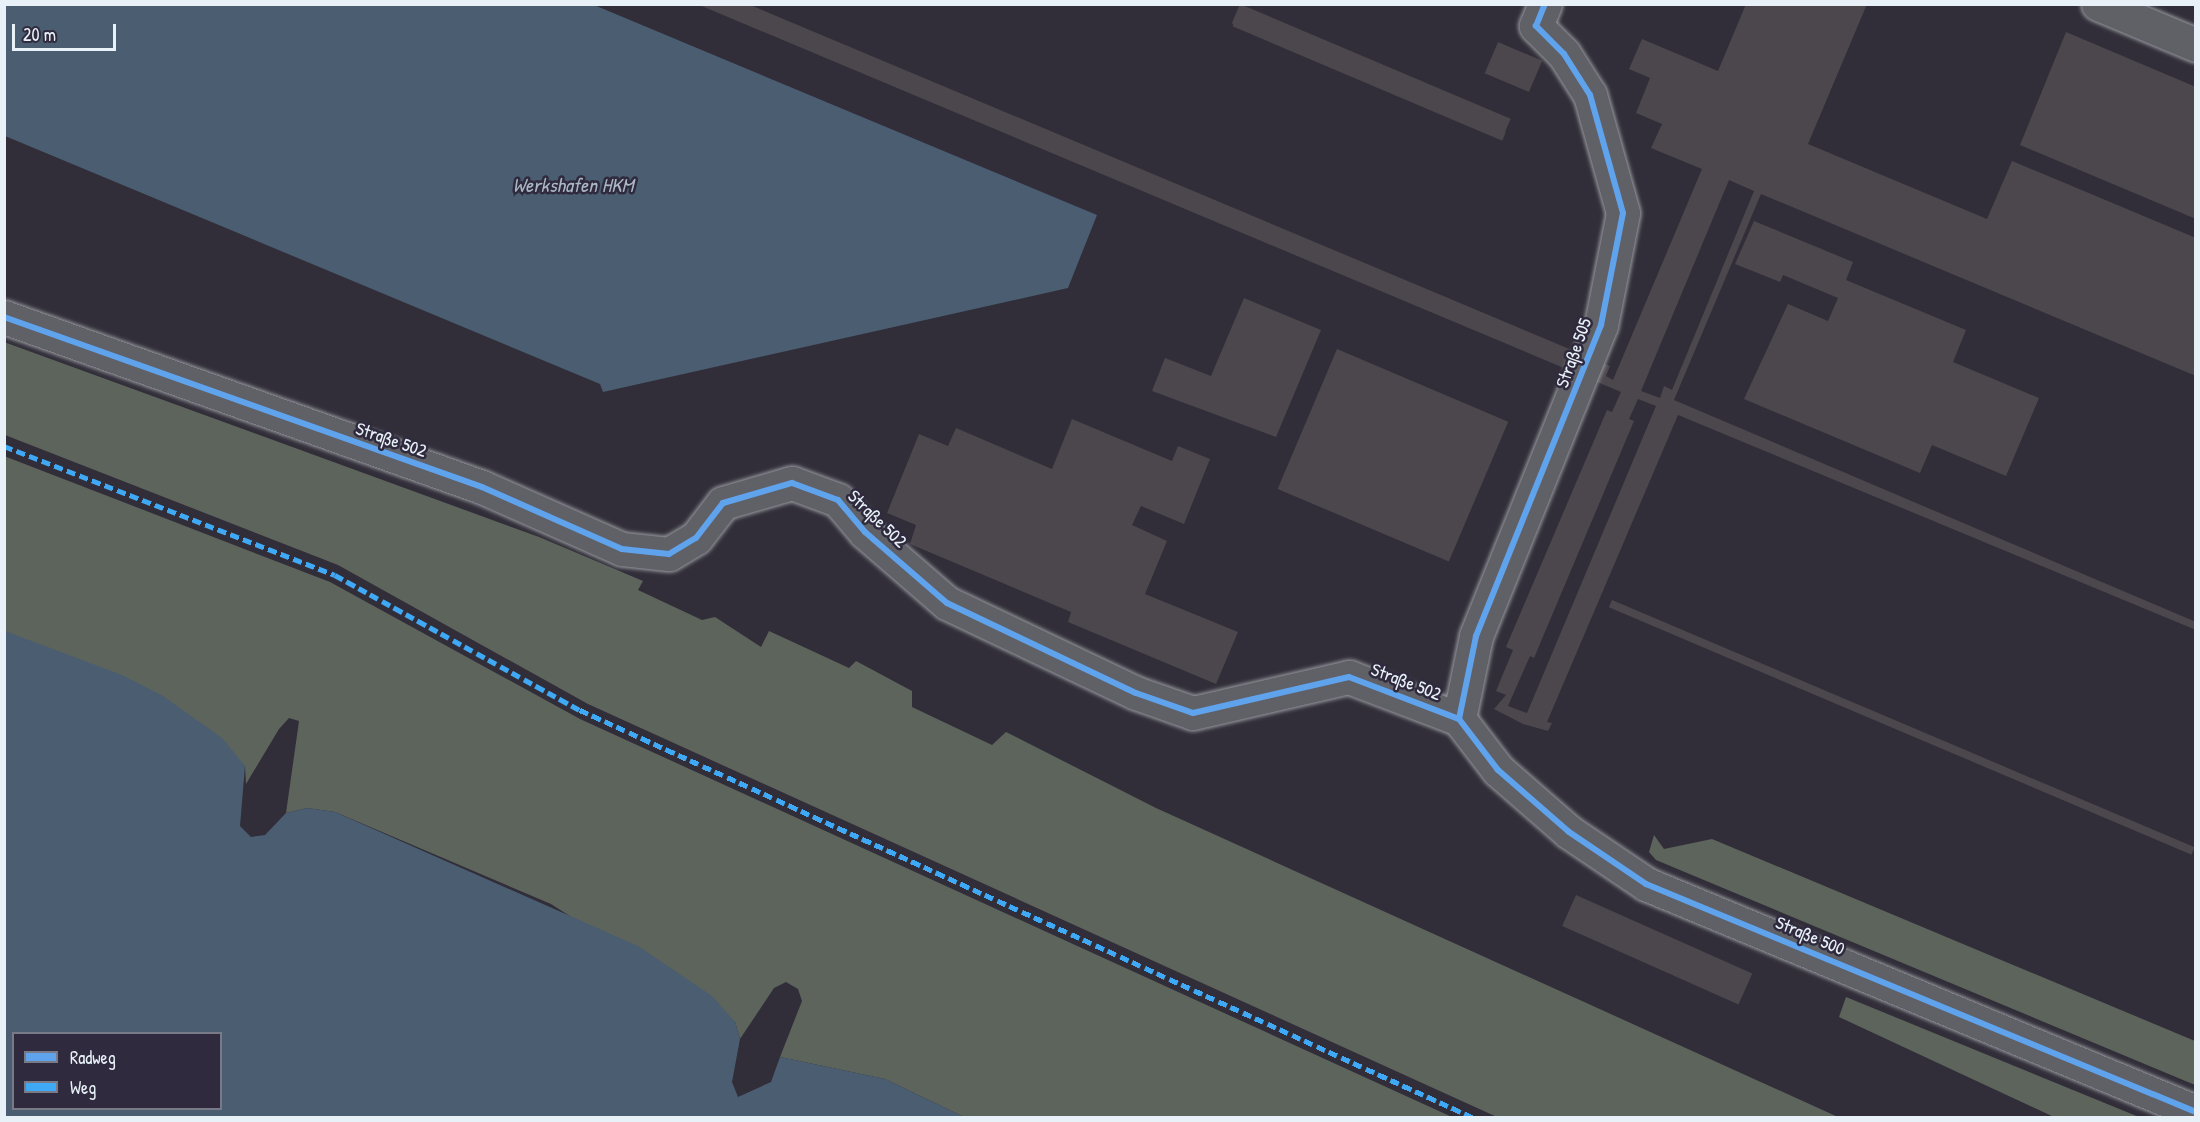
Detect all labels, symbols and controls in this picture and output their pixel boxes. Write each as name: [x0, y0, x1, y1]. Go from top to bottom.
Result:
scale bar: [15, 12, 118, 50]
text: 20 m: [23, 22, 56, 47]
water label: Werkshafen HKM: [513, 172, 633, 196]
street label: Straße 505: [1551, 315, 1597, 391]
street label: Straße 502: [353, 418, 429, 462]
street label: Straße 502: [843, 486, 911, 552]
street label: Straße 502: [1368, 659, 1444, 705]
street label: Straße 500: [1772, 912, 1848, 960]
legend: [12, 1032, 222, 1110]
text: Radweg: [70, 1045, 116, 1070]
text: Weg: [70, 1075, 96, 1100]

